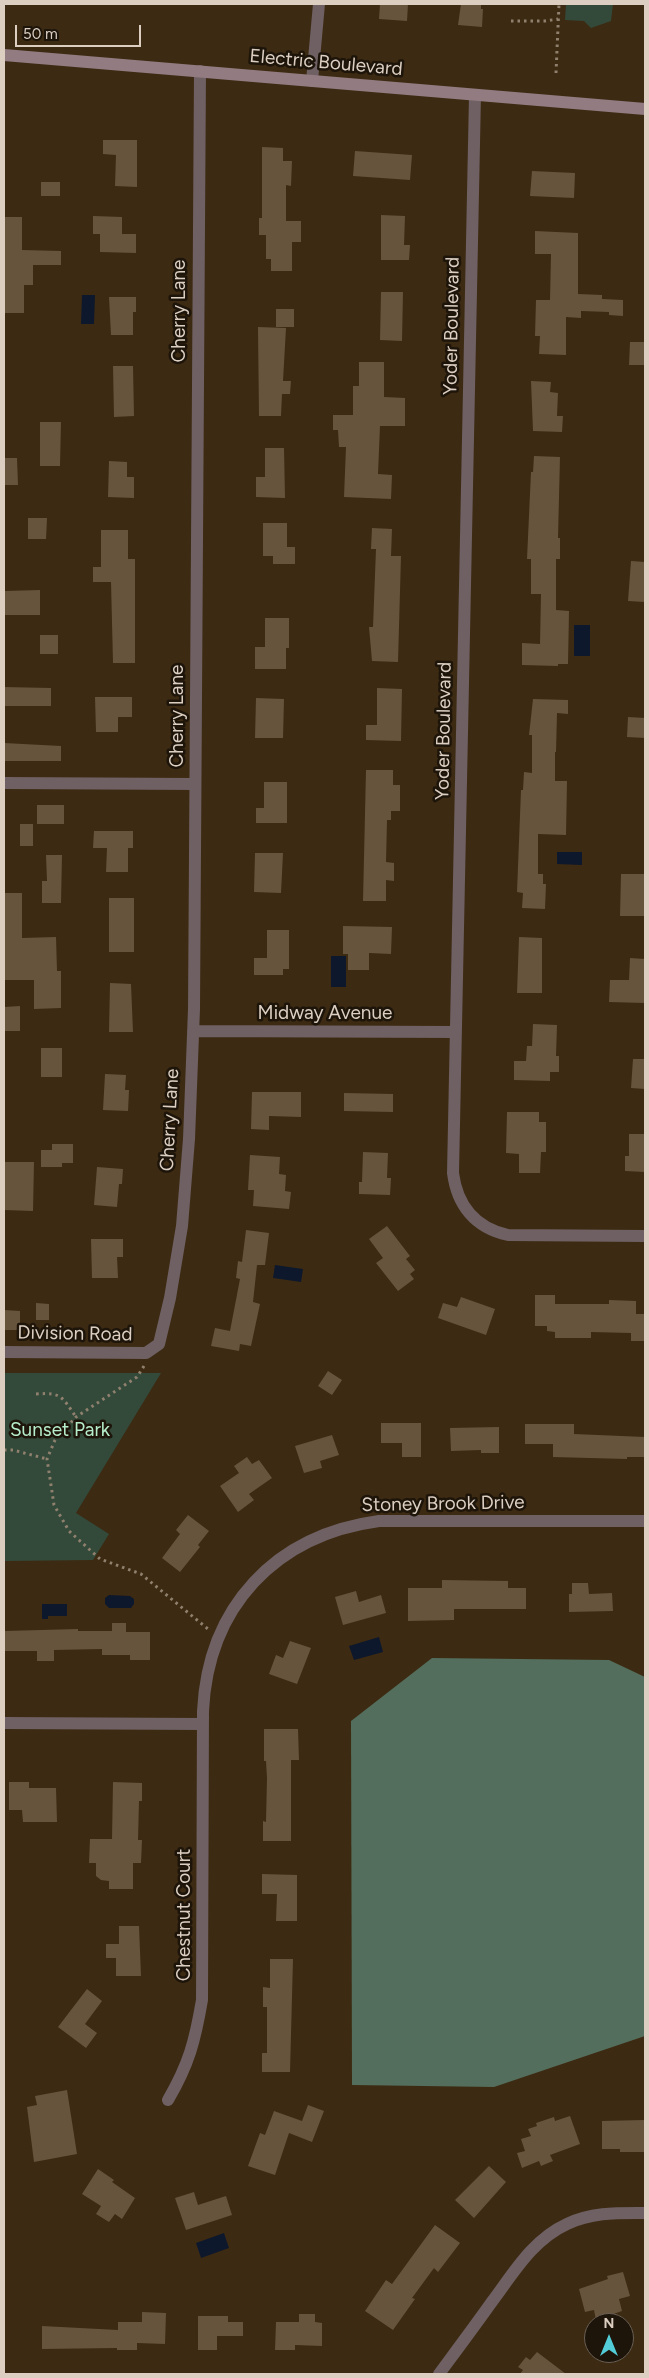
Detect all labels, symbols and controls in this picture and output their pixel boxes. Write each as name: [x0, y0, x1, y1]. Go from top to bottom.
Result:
scale bar: [18, 15, 144, 47]
text: 50 m: [23, 25, 58, 43]
street label: Electric Boulevard: [249, 45, 403, 81]
street label: Yoder Boulevard: [439, 257, 465, 395]
street label: Cherry Lane: [168, 260, 190, 362]
street label: Yoder Boulevard: [431, 662, 457, 800]
street label: Cherry Lane: [166, 665, 188, 767]
street label: Midway Avenue: [258, 1002, 392, 1024]
street label: Cherry Lane: [156, 1068, 184, 1172]
street label: Division Road: [17, 1322, 133, 1346]
park label: Sunset Park: [10, 1419, 110, 1441]
street label: Stoney Brook Drive: [361, 1491, 525, 1517]
street label: Chestnut Court: [173, 1849, 195, 1981]
north arrow: [584, 2313, 634, 2363]
text: N: [604, 2315, 614, 2332]

